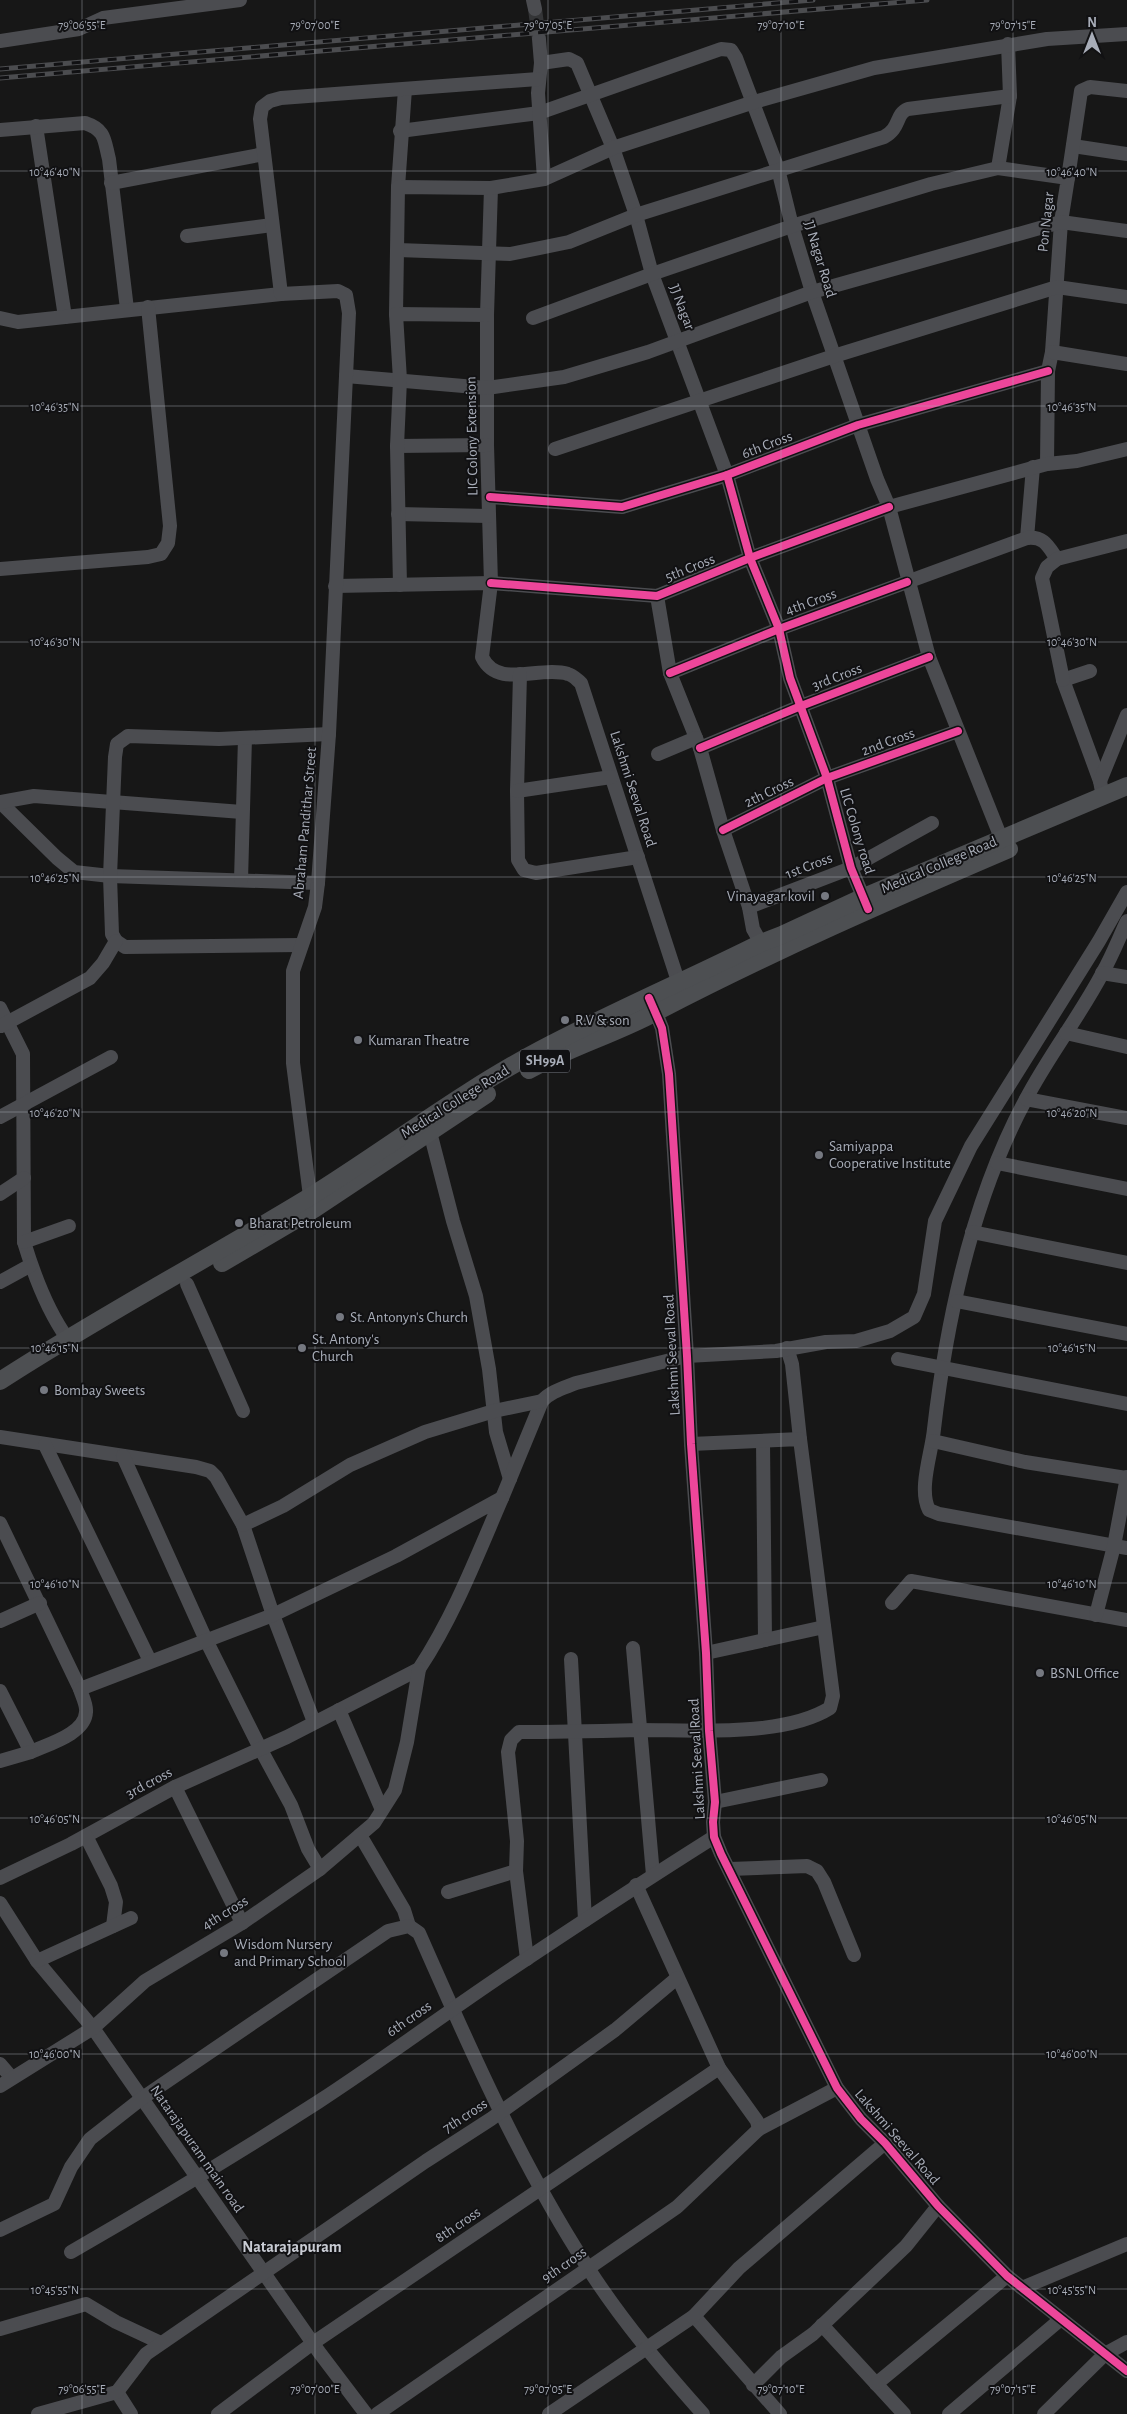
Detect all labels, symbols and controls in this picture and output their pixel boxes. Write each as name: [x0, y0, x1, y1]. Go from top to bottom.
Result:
north arrow: [1067, 10, 1117, 60]
text: N: [1087, 16, 1097, 30]
text: 79°06'55"E: [58, 19, 106, 31]
text: 79°07'00"E: [290, 19, 340, 31]
text: 79°07'05"E: [524, 19, 572, 31]
text: 79°07'10"E: [757, 19, 805, 31]
text: 79°07'15"E: [990, 19, 1036, 31]
text: 10°46'40"N: [29, 166, 81, 178]
text: 10°46'40"N: [1046, 166, 1098, 178]
street label: Pon Nagar: [1035, 191, 1057, 253]
street label: JJ Nagar Road: [801, 219, 839, 300]
street label: JJ Nagar: [667, 282, 698, 332]
street label: LIC Colony Extension: [463, 376, 481, 496]
text: 10°46'35"N: [31, 401, 79, 413]
text: 10°46'35"N: [1048, 401, 1096, 413]
street label: 6th Cross: [740, 429, 794, 461]
street label: 5th Cross: [663, 551, 717, 585]
street label: 4th Cross: [783, 586, 839, 618]
text: 10°46'30"N: [30, 636, 80, 648]
text: 10°46'30"N: [1047, 636, 1097, 648]
street label: 3rd Cross: [810, 661, 864, 693]
street label: 2nd Cross: [859, 725, 917, 759]
street label: Lakshmi Seeval Road: [607, 729, 659, 849]
street label: Abraham Pandithar Street: [291, 746, 319, 899]
street label: 2th Cross: [742, 774, 796, 810]
street label: LIC Colony road: [837, 786, 877, 876]
street label: Medical College Road: [879, 834, 999, 896]
street label: 1st Cross: [784, 850, 834, 882]
text: 10°46'25"N: [30, 872, 80, 884]
text: 10°46'25"N: [1047, 872, 1097, 884]
place label: Vinayagar kovil: [727, 889, 815, 904]
marker: Vinayagar kovil: [819, 890, 831, 902]
place label: R.V & son: [575, 1013, 630, 1028]
marker: R.V & son: [559, 1014, 571, 1026]
place label: Kumaran Theatre: [368, 1033, 469, 1048]
marker: Kumaran Theatre: [352, 1034, 364, 1046]
road number: SH99A: [520, 1050, 570, 1072]
street label: Medical College Road: [398, 1063, 512, 1141]
text: 10°46'20"N: [30, 1107, 80, 1119]
text: 10°46'20"N: [1047, 1107, 1097, 1119]
place label: Samiyappa Cooperative Institute: [829, 1139, 951, 1171]
marker: Samiyappa Cooperative Institute: [813, 1149, 825, 1161]
place label: Bharat Petroleum: [249, 1216, 352, 1231]
marker: Bharat Petroleum: [233, 1217, 245, 1229]
street label: Lakshmi Seeval Road: [661, 1294, 683, 1416]
place label: St. Antonyn's Church: [350, 1310, 468, 1325]
marker: St. Antonyn's Church: [334, 1311, 346, 1323]
place label: St. Antony's Church: [312, 1332, 379, 1364]
text: 10°46'15"N: [31, 1342, 79, 1354]
marker: St. Antony's Church: [296, 1342, 308, 1354]
text: 10°46'15"N: [1048, 1342, 1096, 1354]
place label: Bombay Sweets: [54, 1383, 145, 1398]
marker: Bombay Sweets: [38, 1384, 50, 1396]
text: 10°46'10"N: [30, 1578, 80, 1590]
text: 10°46'10"N: [1047, 1578, 1097, 1590]
place label: BSNL Office: [1050, 1666, 1119, 1681]
marker: BSNL Office: [1034, 1667, 1046, 1679]
street label: Lakshmi Seeval Road: [686, 1698, 708, 1820]
street label: 3rd cross: [123, 1765, 175, 1801]
text: 10°46'05"N: [30, 1813, 80, 1825]
text: 10°46'05"N: [1047, 1813, 1097, 1825]
street label: 4th cross: [199, 1893, 251, 1933]
place label: Wisdom Nursery and Primary School: [234, 1937, 346, 1969]
marker: Wisdom Nursery and Primary School: [218, 1947, 230, 1959]
street label: 6th cross: [384, 1998, 434, 2040]
text: 10°46'00"N: [29, 2048, 81, 2060]
text: 10°46'00"N: [1046, 2048, 1098, 2060]
street label: Natarajapuram main road: [147, 2083, 247, 2216]
street label: Lakshmi Seeval Road: [852, 2086, 942, 2188]
street label: 7th cross: [440, 2096, 490, 2136]
street label: 8th cross: [433, 2204, 483, 2246]
district label: Natarajapuram: [242, 2239, 342, 2256]
street label: 9th cross: [539, 2244, 589, 2286]
text: 10°45'55"N: [31, 2284, 79, 2296]
text: 10°45'55"N: [1048, 2284, 1096, 2296]
text: 79°06'55"E: [58, 2383, 106, 2395]
text: 79°07'00"E: [290, 2383, 340, 2395]
text: 79°07'05"E: [524, 2383, 572, 2395]
text: 79°07'10"E: [757, 2383, 805, 2395]
text: 79°07'15"E: [990, 2383, 1036, 2395]

